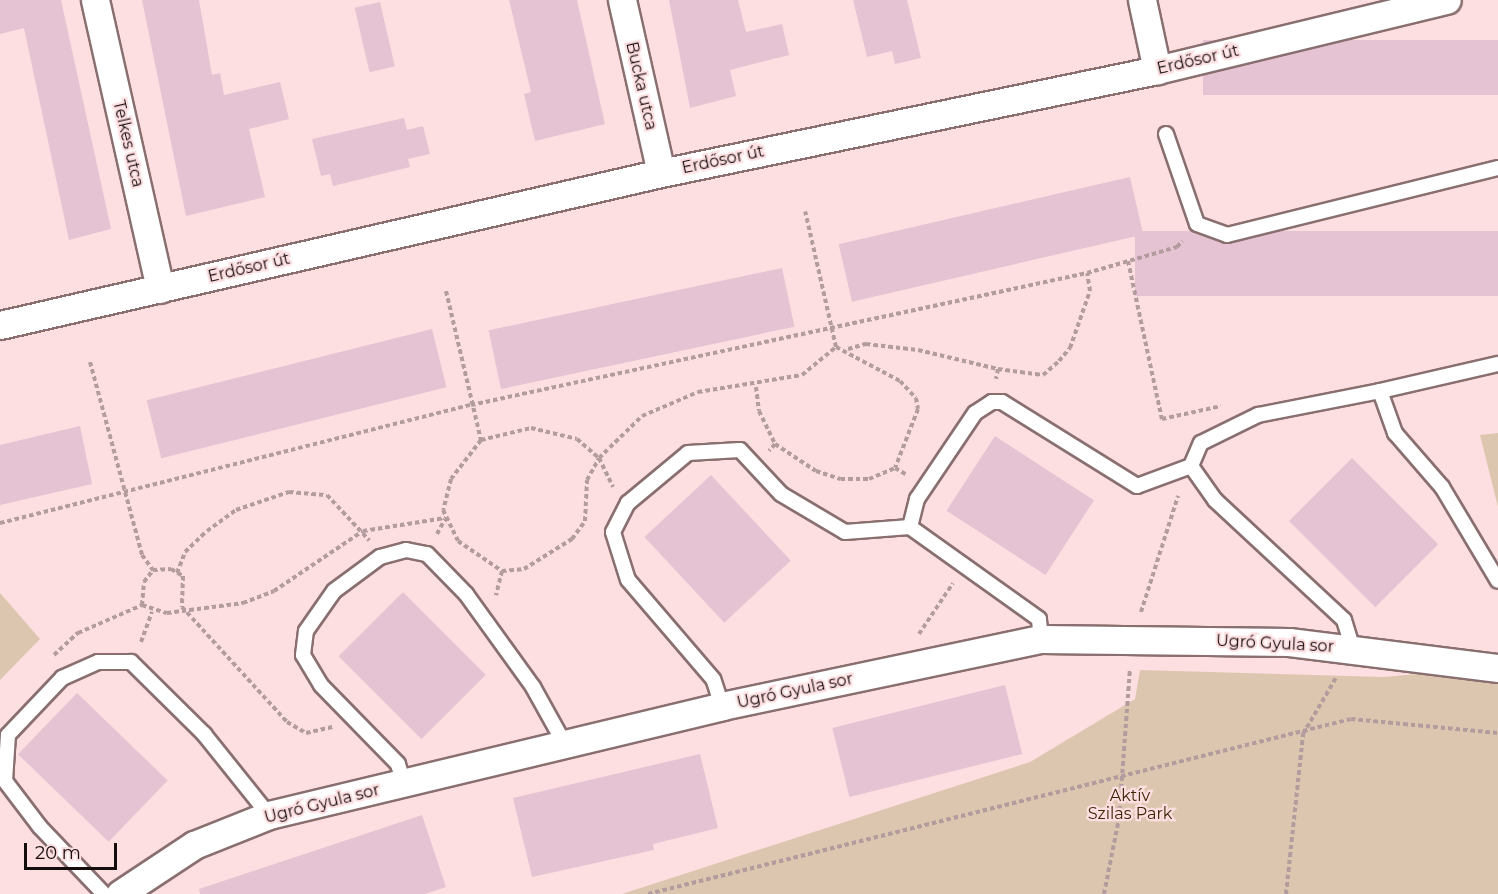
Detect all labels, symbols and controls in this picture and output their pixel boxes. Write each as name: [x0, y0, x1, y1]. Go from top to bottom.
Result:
street label: Bucka utca: [622, 40, 660, 132]
street label: Erdősor út: [1155, 41, 1241, 79]
street label: Telkes utca: [109, 99, 147, 189]
street label: Erdősor út: [680, 142, 766, 178]
street label: Erdősor út: [206, 249, 292, 287]
street label: Ugró Gyula sor: [1216, 631, 1334, 657]
street label: Ugró Gyula sor: [735, 669, 855, 713]
street label: Ugró Gyula sor: [262, 780, 382, 828]
park label: Aktív Szilas Park: [1088, 786, 1172, 824]
scale bar: [27, 831, 120, 869]
text: 20 m: [35, 842, 81, 864]

